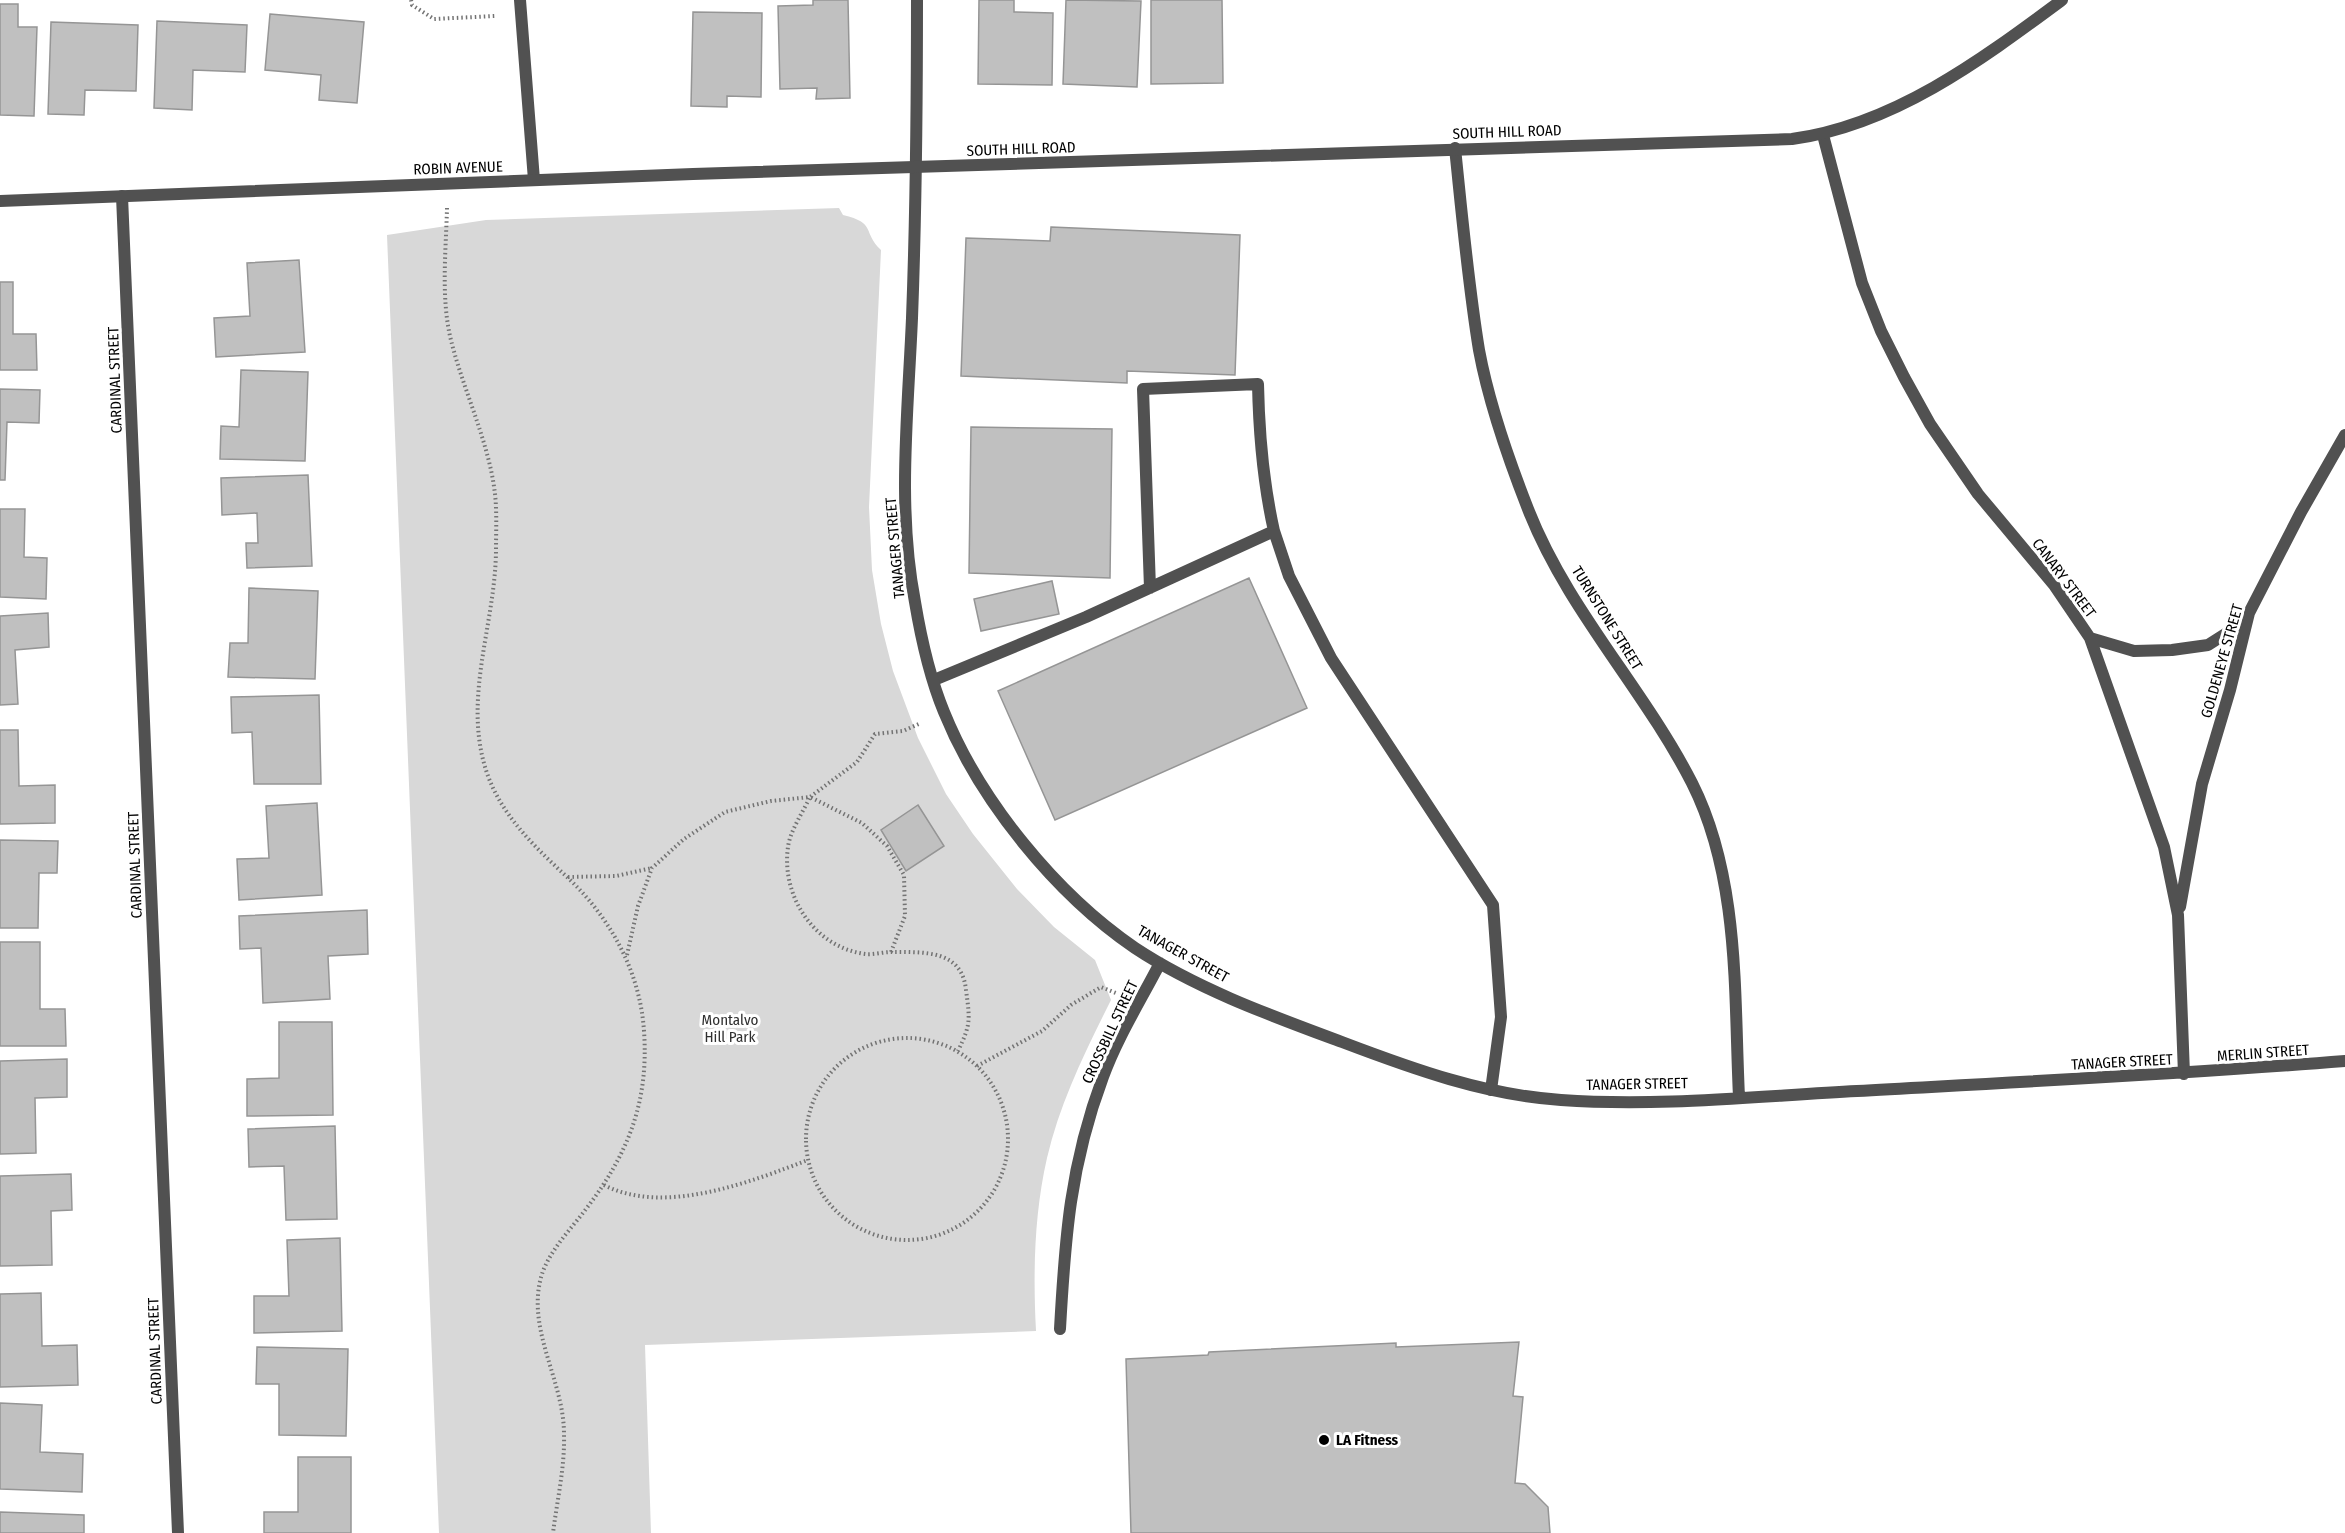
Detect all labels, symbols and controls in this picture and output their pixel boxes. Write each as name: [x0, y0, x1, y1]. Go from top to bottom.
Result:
street label: SOUTH HILL ROAD: [1452, 121, 1562, 143]
street label: SOUTH HILL ROAD: [966, 138, 1076, 160]
street label: ROBIN AVENUE: [413, 157, 503, 179]
street label: CARDINAL STREET: [104, 326, 126, 434]
street label: TANAGER STREET: [882, 497, 908, 599]
street label: CANARY STREET: [2028, 535, 2100, 621]
street label: TURNSTONE STREET: [1568, 563, 1646, 673]
street label: GOLDENEYE STREET: [2197, 602, 2247, 720]
street label: CARDINAL STREET: [124, 811, 146, 919]
street label: TANAGER STREET: [1134, 922, 1232, 987]
street label: CROSSBILL STREET: [1078, 977, 1142, 1087]
park label: Montalvo Hill Park: [702, 1011, 758, 1046]
street label: MERLIN STREET: [2216, 1041, 2310, 1065]
street label: TANAGER STREET: [2071, 1050, 2173, 1074]
street label: TANAGER STREET: [1586, 1074, 1688, 1094]
street label: CARDINAL STREET: [144, 1297, 166, 1405]
place label: LA Fitness: [1336, 1431, 1399, 1449]
marker: LA Fitness: [1317, 1433, 1331, 1447]

